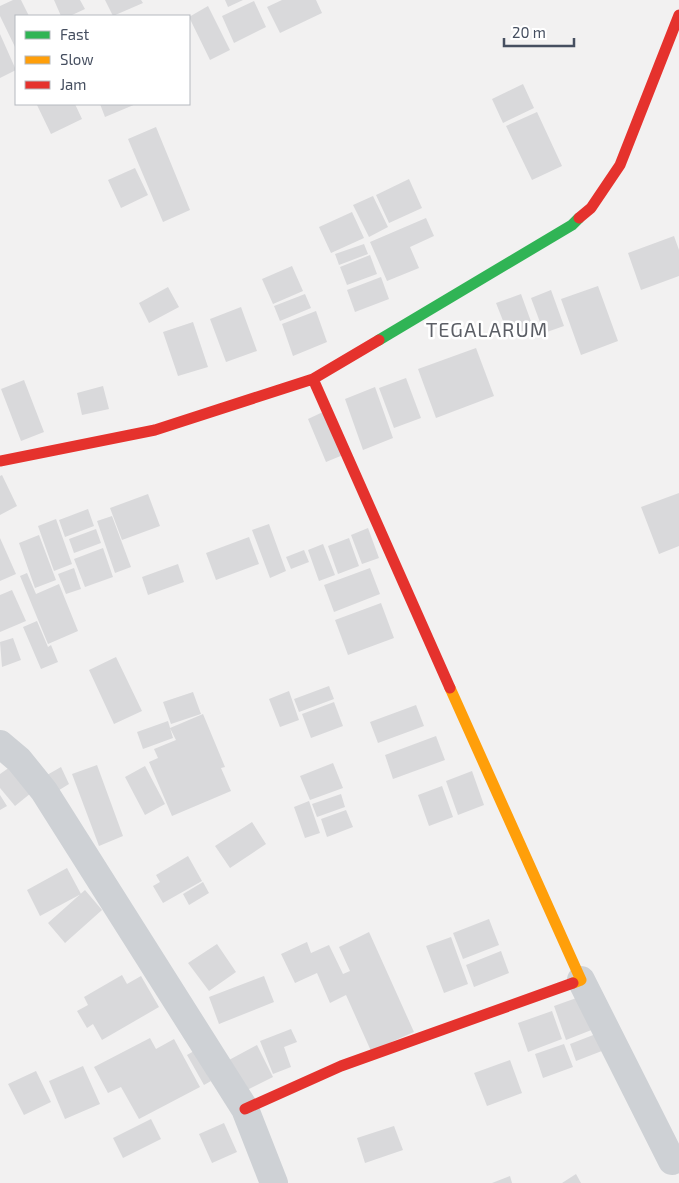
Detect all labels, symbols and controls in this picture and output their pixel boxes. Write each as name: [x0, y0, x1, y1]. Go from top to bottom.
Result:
legend: [15, 15, 190, 105]
scale bar: [504, 15, 574, 47]
text: 20 m: [512, 23, 546, 41]
text: Fast: [60, 25, 90, 43]
text: Slow: [60, 50, 94, 68]
text: Jam: [60, 75, 86, 93]
district label: TEGALARUM: [426, 317, 548, 341]

